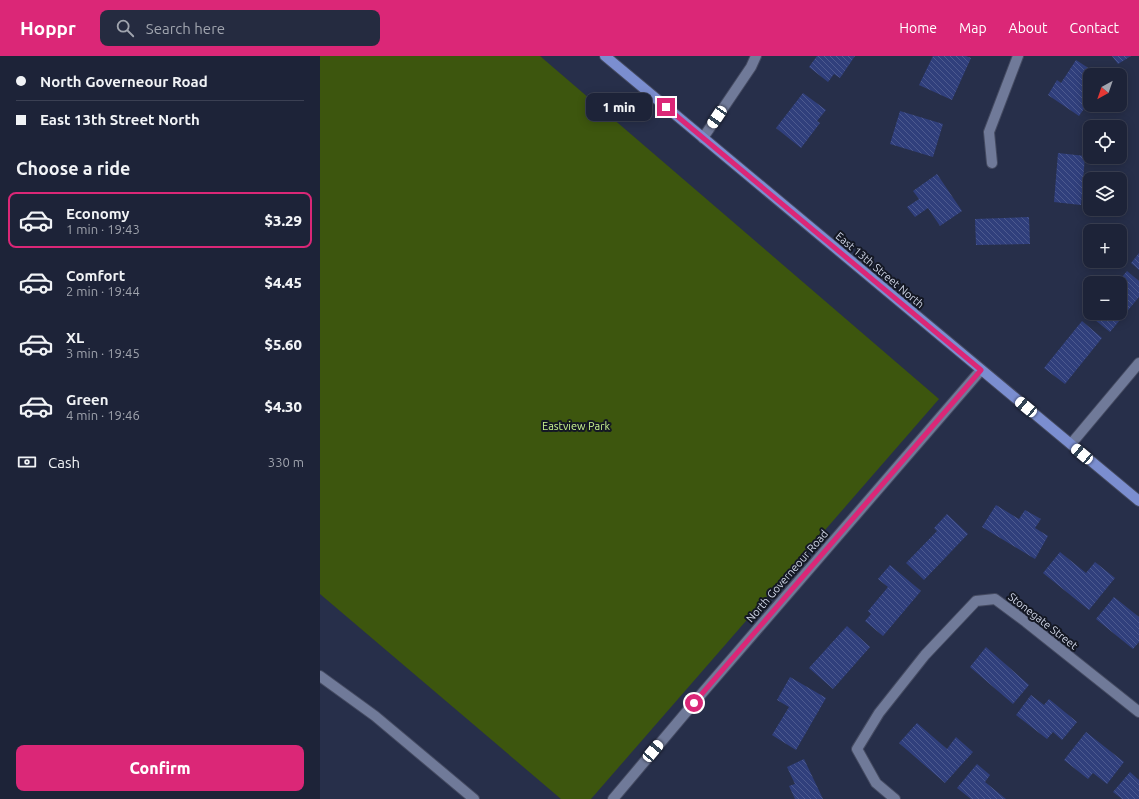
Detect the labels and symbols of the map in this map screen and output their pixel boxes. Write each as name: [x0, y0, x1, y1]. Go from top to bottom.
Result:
north arrow: [1083, 68, 1127, 112]
callout: 1 min: [586, 93, 652, 121]
route end: [657, 98, 675, 116]
car: [705, 104, 729, 130]
street label: East 13th Street North: [834, 230, 926, 310]
car: [1013, 395, 1039, 419]
park label: Eastview Park: [542, 420, 610, 432]
car: [1069, 442, 1095, 466]
street label: North Governeour Road: [744, 528, 830, 624]
street label: Stonegate Street: [1006, 590, 1080, 652]
route start: [685, 694, 703, 712]
car: [641, 738, 665, 764]

